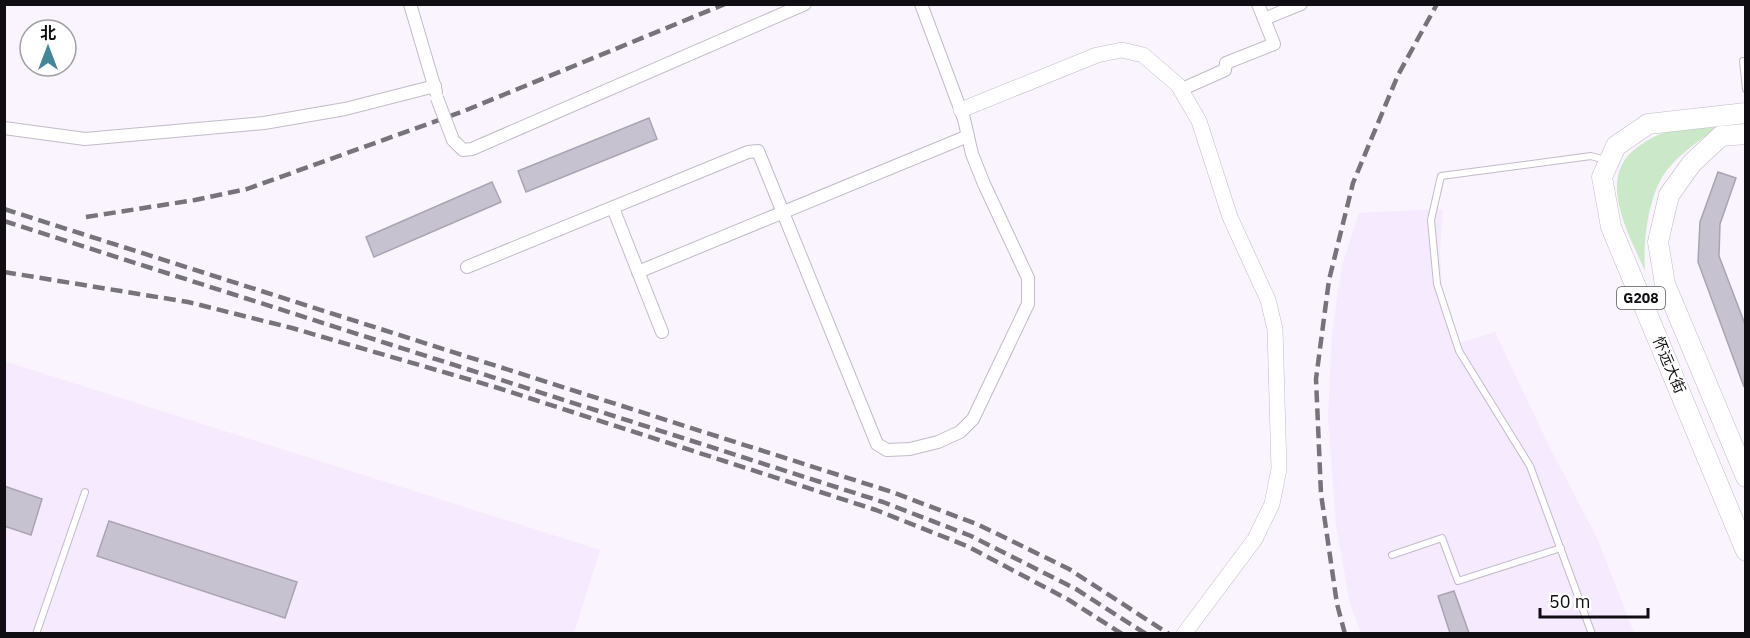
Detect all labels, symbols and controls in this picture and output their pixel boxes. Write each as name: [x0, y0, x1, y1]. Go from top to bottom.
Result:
north arrow: [18, 18, 78, 78]
text: 北: [40, 23, 56, 43]
road number: G208: [1617, 287, 1665, 309]
street label: 怀远大街: [1649, 333, 1690, 396]
scale bar: [1540, 581, 1648, 619]
text: 50 m: [1549, 590, 1591, 613]

